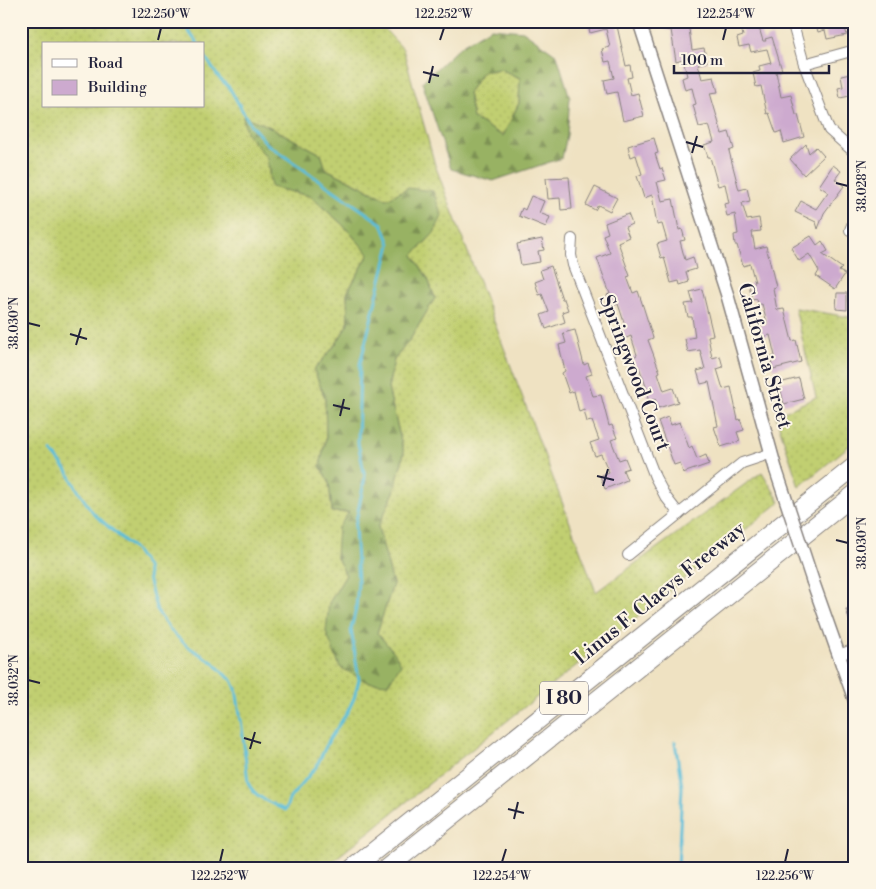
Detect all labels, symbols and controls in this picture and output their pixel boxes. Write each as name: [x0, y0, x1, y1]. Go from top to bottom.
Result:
text: 122.250°W: [132, 7, 191, 22]
text: 122.252°W: [415, 7, 474, 22]
text: 122.254°W: [697, 7, 756, 22]
legend: [42, 42, 205, 108]
scale bar: [674, 42, 828, 74]
text: 100 m: [681, 51, 723, 70]
text: Road: [88, 54, 123, 73]
text: Building: [87, 78, 147, 97]
text: 38.028°N: [855, 160, 870, 212]
street label: California Street: [731, 280, 797, 432]
street label: Springwood Court: [593, 291, 675, 455]
text: 38.030°N: [7, 297, 22, 349]
street label: Linus F. Claeys Freeway: [569, 517, 751, 671]
text: 38.030°N: [855, 517, 870, 569]
text: 38.032°N: [7, 654, 22, 706]
road number: I 80: [540, 681, 588, 714]
text: 122.252°W: [191, 869, 250, 884]
text: 122.254°W: [473, 869, 532, 884]
text: 122.256°W: [756, 869, 815, 884]

